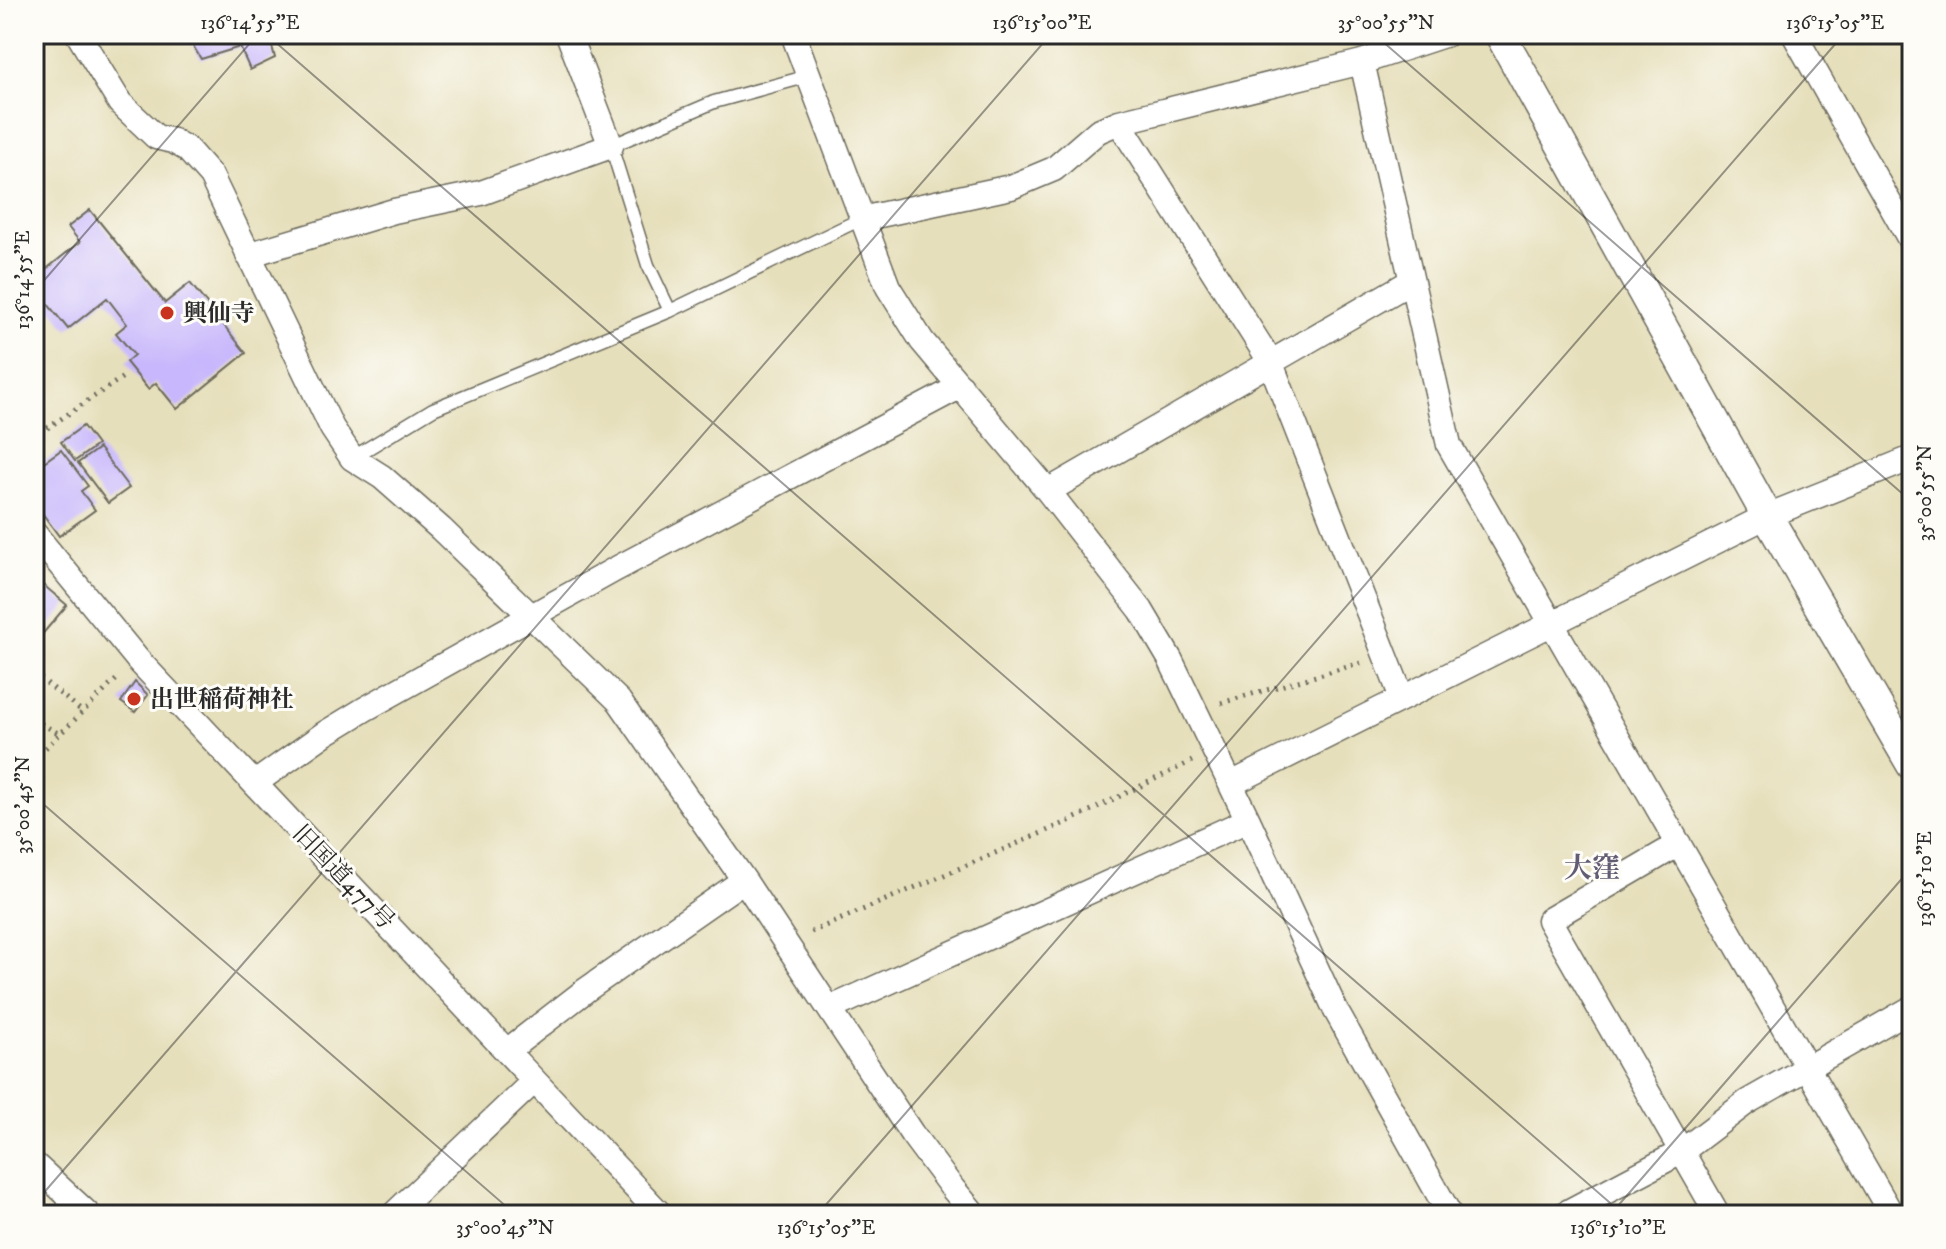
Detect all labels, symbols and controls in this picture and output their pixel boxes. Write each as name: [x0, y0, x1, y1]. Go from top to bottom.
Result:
text: 136°14'55"E: [200, 11, 300, 36]
text: 136°15'00"E: [992, 11, 1092, 36]
text: 35°00'55"N: [1338, 11, 1434, 36]
text: 136°15'05"E: [1786, 11, 1884, 36]
text: 136°14'55"E: [11, 230, 36, 330]
place label: 興仙寺: [183, 299, 255, 329]
marker: 興仙寺: [158, 304, 176, 322]
text: 35°00'55"N: [1913, 445, 1938, 541]
place label: 出世稲荷神社: [150, 685, 294, 715]
marker: 出世稲荷神社: [125, 690, 143, 708]
text: 35°00'45"N: [11, 756, 36, 854]
street label: 旧国道477号: [286, 819, 401, 936]
text: 136°15'10"E: [1913, 831, 1938, 927]
district label: 大窪: [1564, 851, 1620, 886]
text: 35°00'45"N: [456, 1216, 554, 1241]
text: 136°15'05"E: [777, 1216, 875, 1241]
text: 136°15'10"E: [1570, 1216, 1666, 1241]

